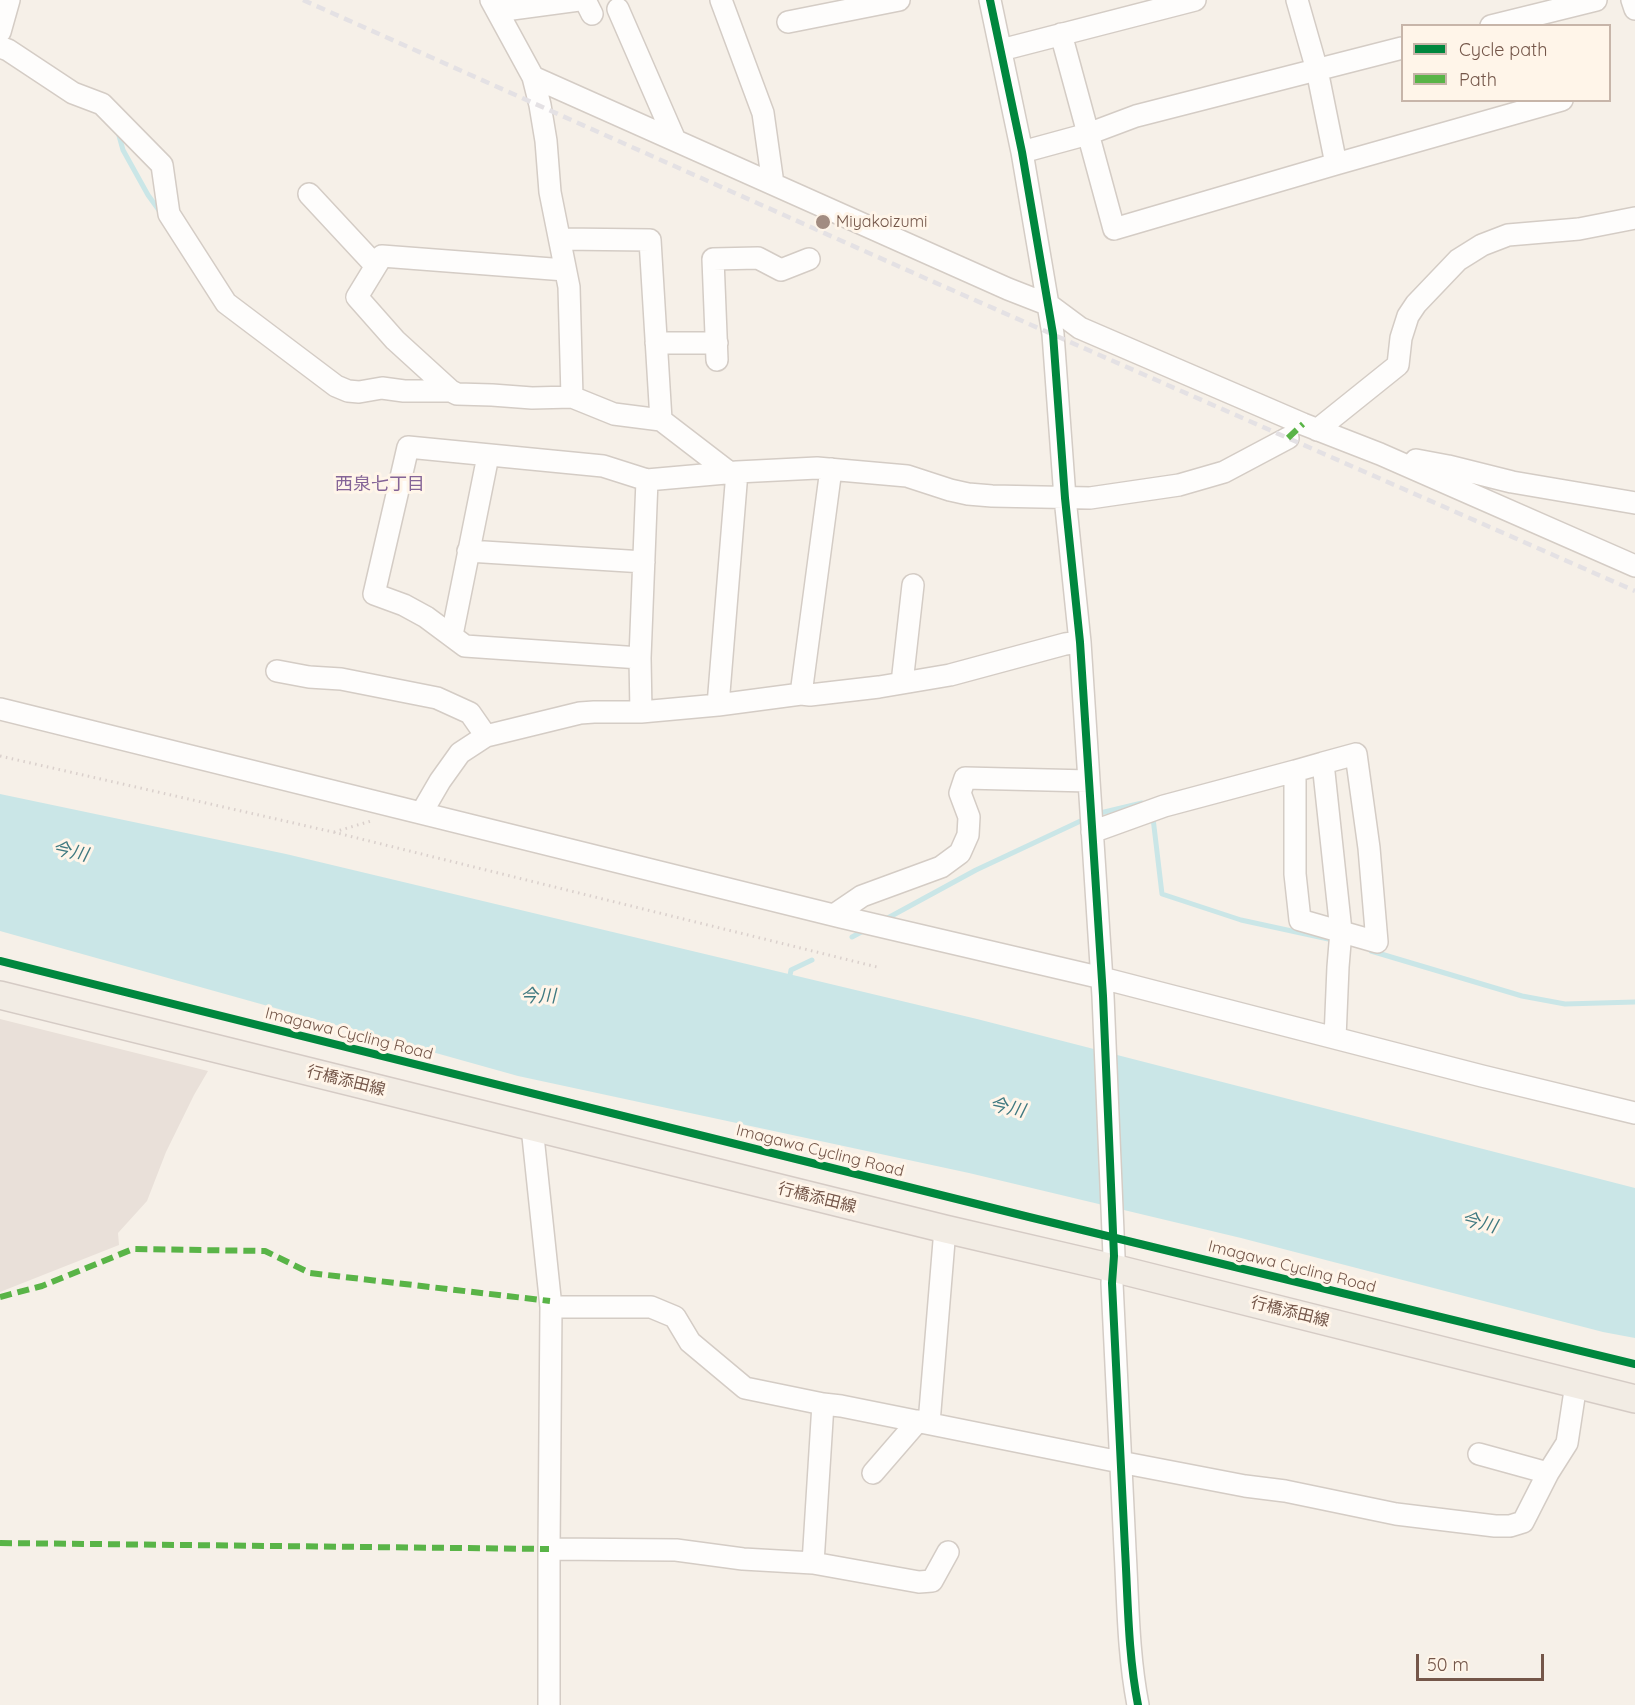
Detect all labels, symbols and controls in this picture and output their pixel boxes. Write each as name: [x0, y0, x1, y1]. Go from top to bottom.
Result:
legend: [1401, 24, 1611, 102]
text: Cycle path: [1459, 38, 1547, 61]
text: Path: [1459, 68, 1497, 91]
place label: Miyakoizumi: [836, 212, 928, 232]
marker: Miyakoizumi: [814, 213, 832, 231]
district label: 西泉七丁目: [335, 474, 425, 496]
water label: 今川: [50, 838, 90, 866]
water label: 今川: [520, 986, 556, 1008]
street label: Imagawa Cycling Road: [263, 1004, 435, 1064]
street label: 行橋添田線: [305, 1062, 387, 1100]
water label: 今川: [987, 1094, 1027, 1122]
street label: Imagawa Cycling Road: [734, 1121, 906, 1181]
street label: 行橋添田線: [776, 1179, 858, 1217]
water label: 今川: [1459, 1208, 1499, 1238]
street label: Imagawa Cycling Road: [1206, 1237, 1378, 1297]
street label: 行橋添田線: [1249, 1293, 1331, 1331]
scale bar: [1419, 1642, 1546, 1680]
text: 50 m: [1427, 1653, 1469, 1676]

